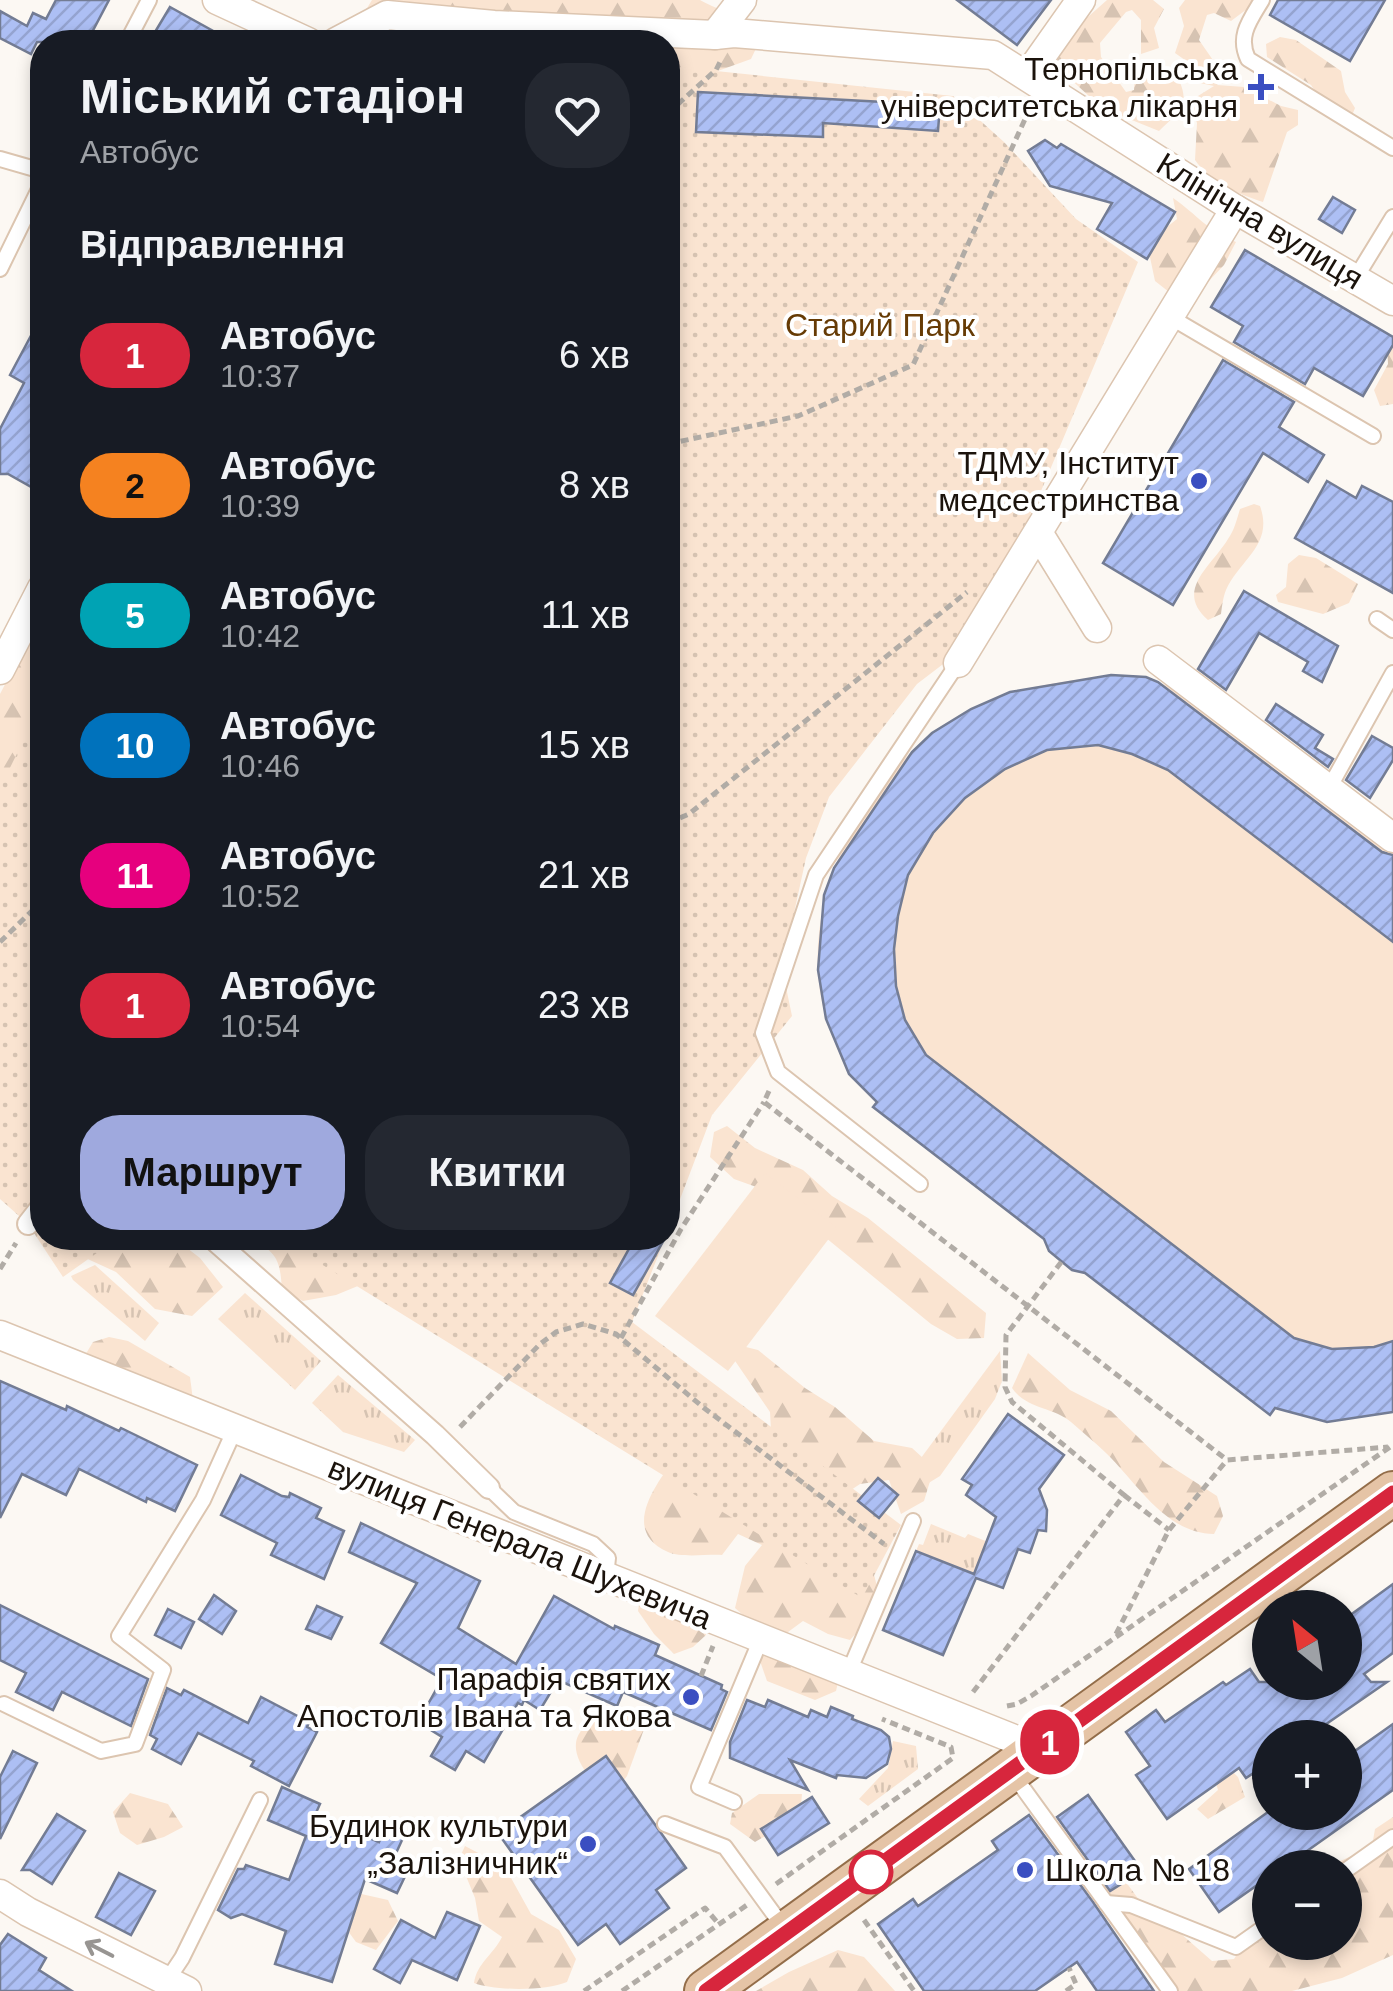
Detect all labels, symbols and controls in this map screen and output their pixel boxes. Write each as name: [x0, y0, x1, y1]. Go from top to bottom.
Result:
place label: Тернопільська університетська лікарня: [881, 51, 1238, 124]
button: heart: [525, 63, 630, 168]
text: Міський стадіон: [80, 70, 465, 123]
marker: Тернопільська університетська лікарня: [1248, 74, 1274, 100]
text: Автобус: [80, 134, 199, 170]
street label: Клінічна вулиця: [1150, 145, 1370, 297]
text: Відправлення: [80, 224, 345, 266]
park label: Старий Парк: [785, 307, 976, 343]
text: Автобус: [220, 315, 376, 357]
text: 6 хв: [559, 334, 630, 376]
text: 1: [125, 336, 145, 375]
text: 10:37: [220, 358, 300, 394]
text: Автобус: [220, 445, 376, 487]
place label: ТДМУ, Iнститут медсестринства: [938, 445, 1179, 518]
text: 8 хв: [559, 464, 630, 506]
text: 2: [125, 466, 145, 505]
marker: ТДМУ, Iнститут медсестринства: [1188, 470, 1210, 492]
text: 10:39: [220, 488, 300, 524]
text: Автобус: [220, 575, 376, 617]
text: 11 хв: [541, 594, 630, 636]
text: 5: [125, 596, 145, 635]
text: 10:42: [220, 618, 300, 654]
text: Автобус: [220, 705, 376, 747]
text: 15 хв: [538, 724, 630, 766]
text: 10: [116, 726, 154, 765]
text: 10:46: [220, 748, 300, 784]
text: Автобус: [220, 835, 376, 877]
text: 21 хв: [538, 854, 630, 896]
text: 11: [117, 856, 154, 895]
text: 10:52: [220, 878, 300, 914]
text: Автобус: [220, 965, 376, 1007]
text: 23 хв: [538, 984, 630, 1026]
text: 1: [125, 986, 145, 1025]
text: 10:54: [220, 1008, 300, 1044]
button: Маршрут: [80, 1115, 345, 1230]
button: Квитки: [365, 1115, 630, 1230]
street label: вулиця Генерала Шухевича: [323, 1449, 717, 1637]
north arrow: [1252, 1590, 1362, 1700]
map controls: [1252, 1590, 1362, 1960]
place label: Парафія святих Апостолів Івана та Якова: [297, 1661, 671, 1734]
marker: Парафія святих Апостолів Івана та Якова: [680, 1686, 702, 1708]
line badge: 1: [1018, 1710, 1082, 1774]
button: +: [1252, 1720, 1362, 1830]
text: 1: [1040, 1723, 1060, 1762]
place label: Будинок культури „Залізничник“: [309, 1808, 568, 1881]
marker: Будинок культури „Залізничник“: [577, 1833, 599, 1855]
button: −: [1252, 1850, 1362, 1960]
unlabelled marker: [850, 1851, 892, 1893]
place label: Школа № 18: [1045, 1852, 1230, 1888]
marker: Школа № 18: [1014, 1859, 1036, 1881]
one-way arrow: [85, 1938, 115, 1957]

